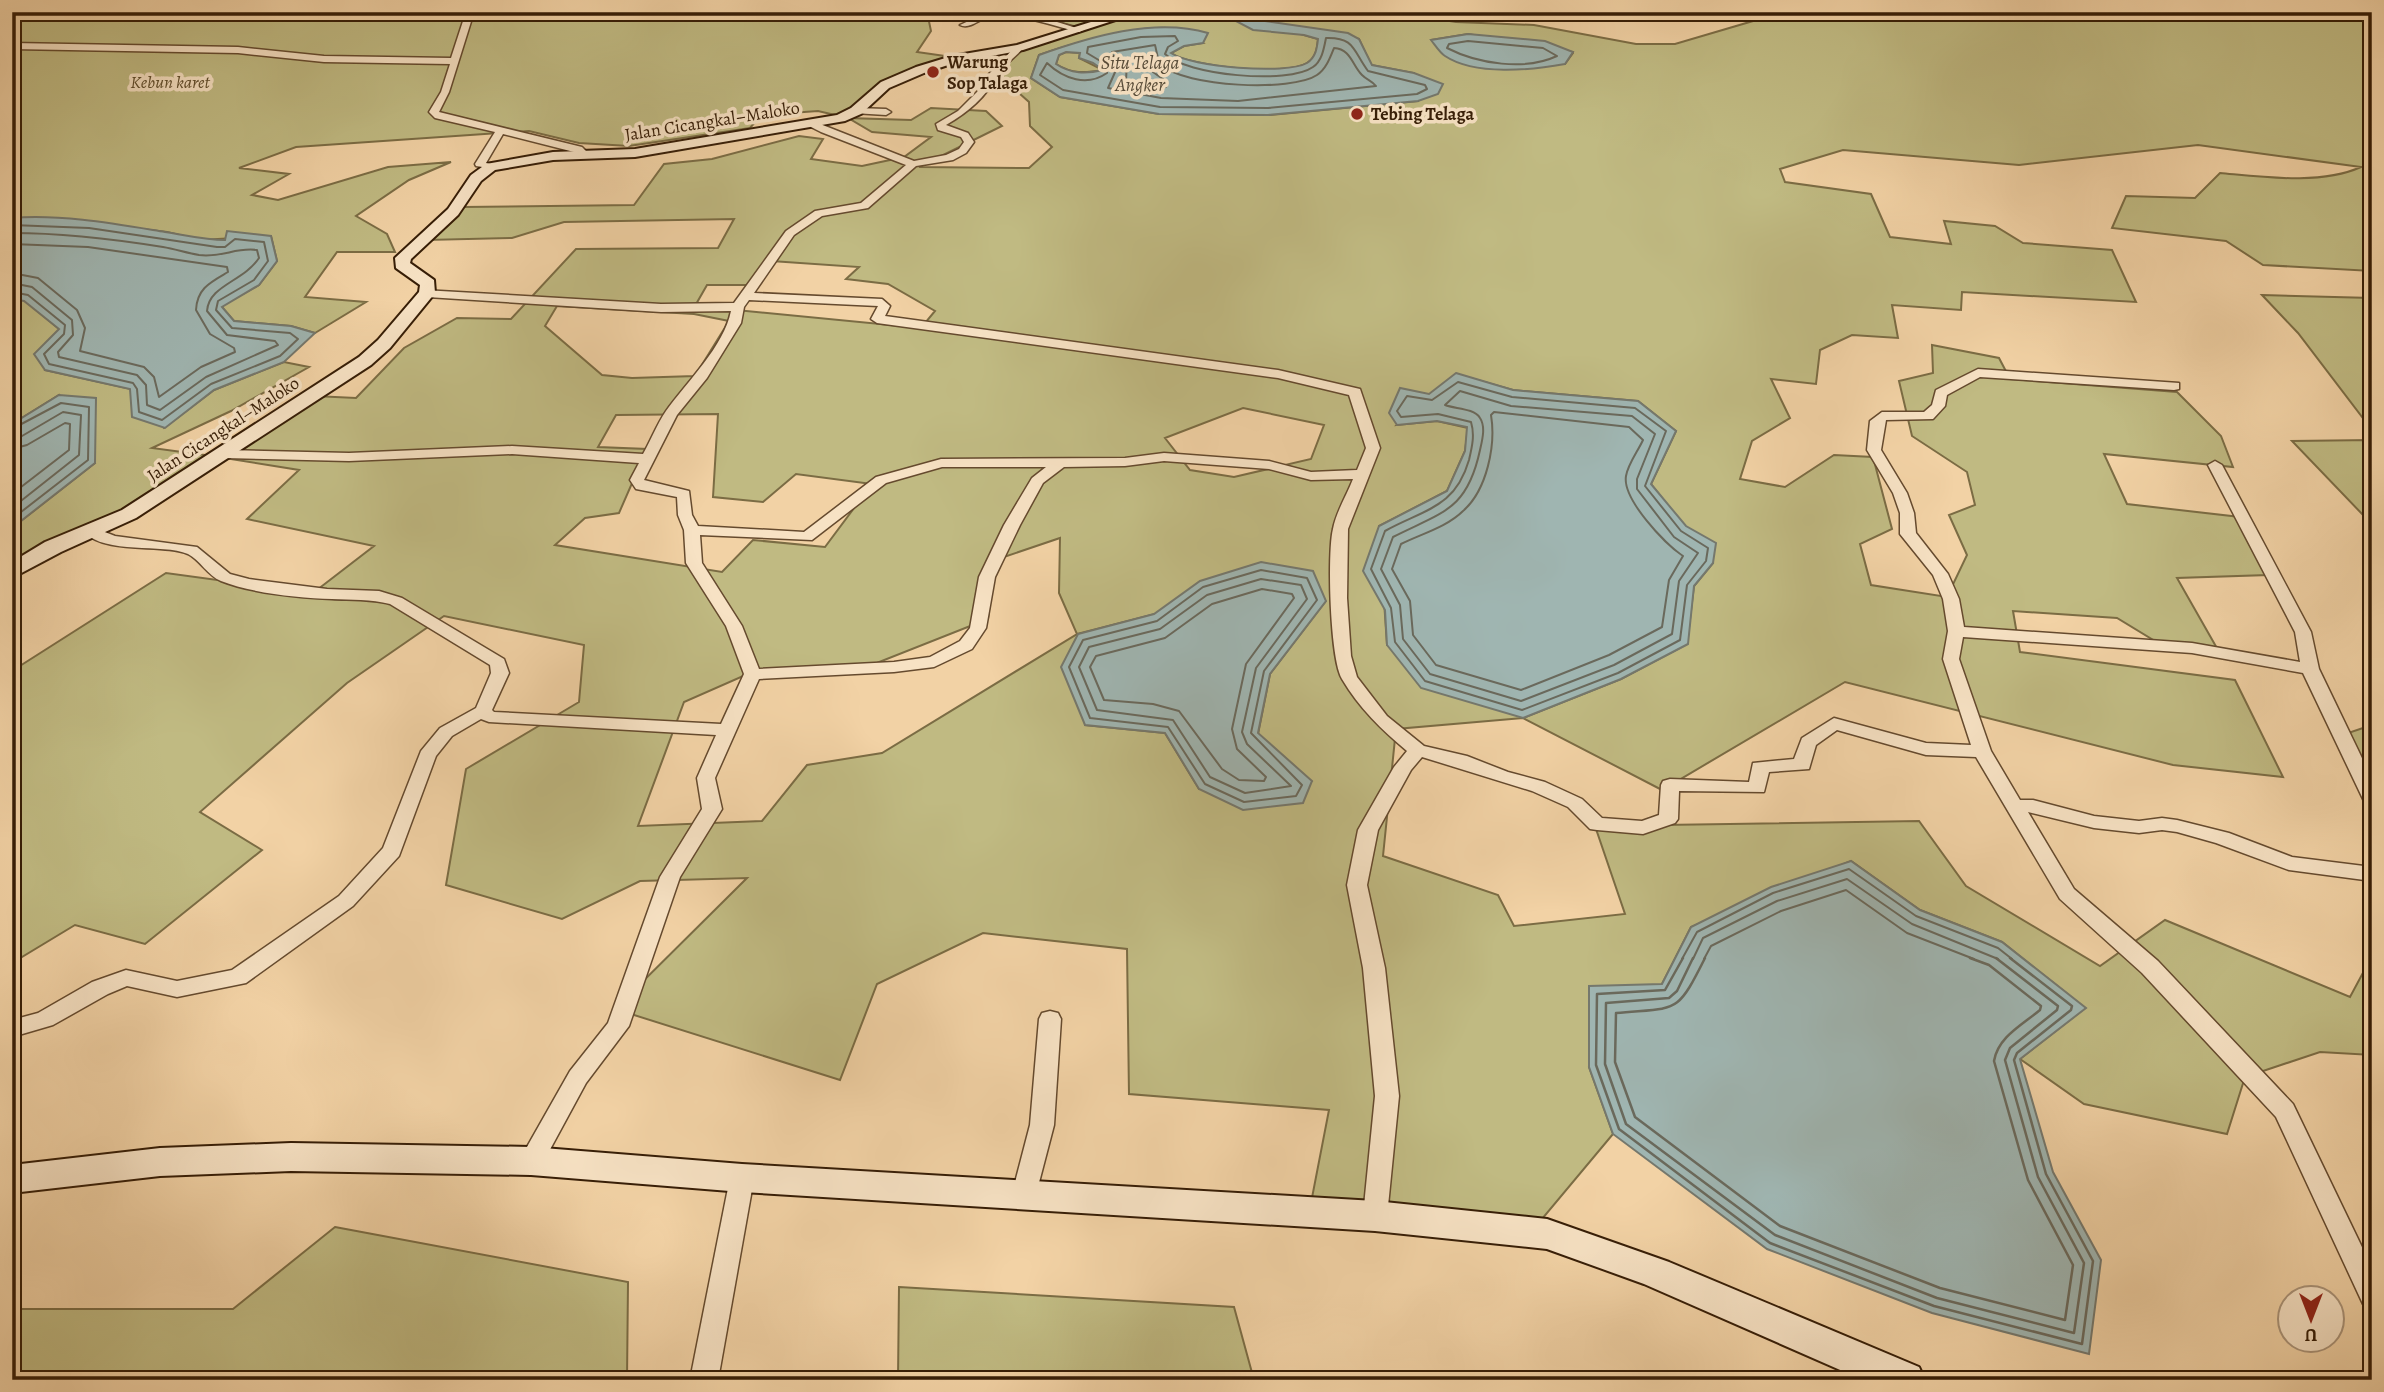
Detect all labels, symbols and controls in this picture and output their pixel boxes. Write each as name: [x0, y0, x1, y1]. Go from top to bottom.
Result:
place label: Warung Sop Talaga: [946, 50, 1028, 95]
water label: Situ Telaga Angker: [1101, 50, 1180, 98]
marker: Warung Sop Talaga: [925, 64, 941, 80]
park label: Kebun karet: [130, 70, 210, 94]
street label: Jalan Cicangkal–Maloko: [623, 95, 801, 147]
place label: Tebing Telaga: [1371, 102, 1475, 126]
marker: Tebing Telaga: [1349, 106, 1365, 122]
street label: Jalan Cicangkal–Maloko: [142, 371, 304, 487]
north arrow: [2276, 1284, 2346, 1354]
text: U: [2304, 1322, 2317, 1348]

